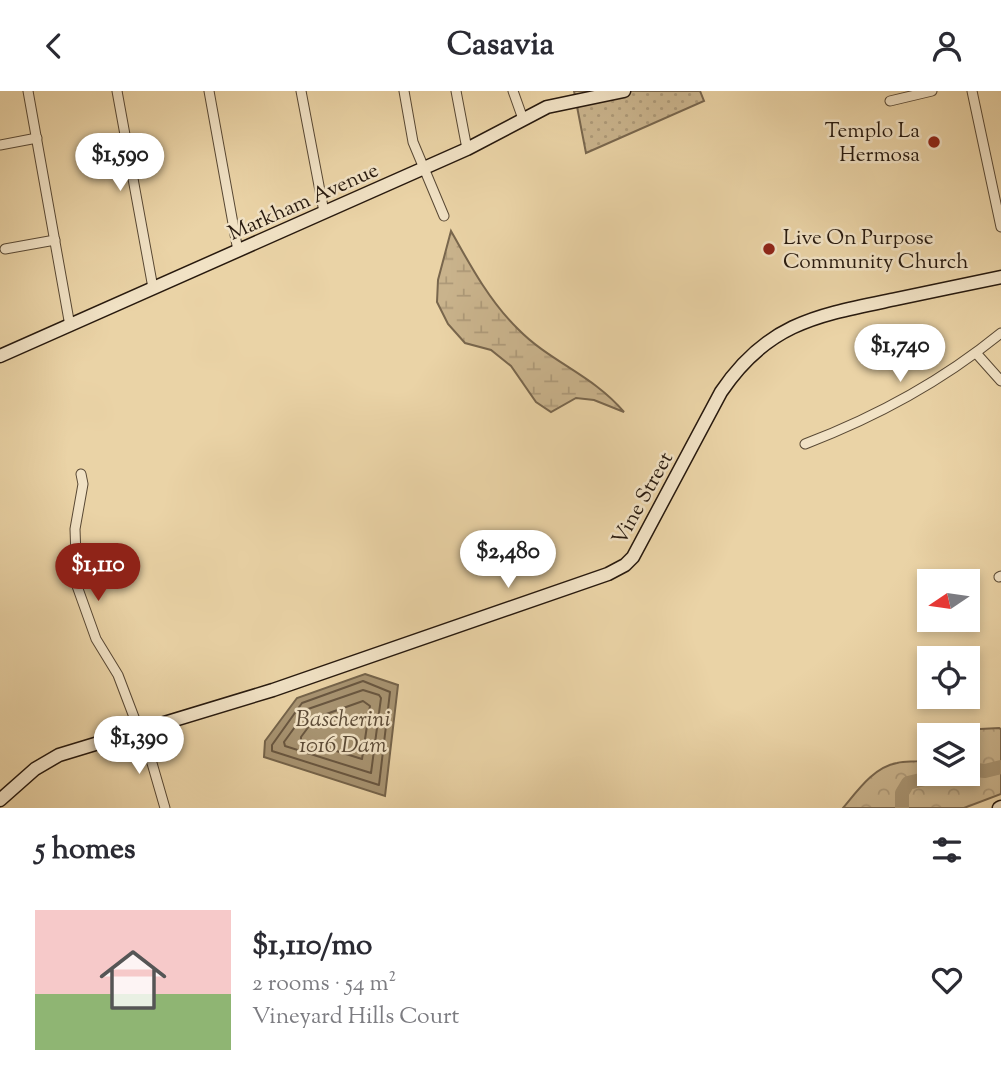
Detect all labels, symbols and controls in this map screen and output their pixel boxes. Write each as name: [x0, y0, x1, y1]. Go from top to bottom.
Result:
text: Casavia: [447, 23, 554, 69]
icon: back: [35, 27, 73, 65]
icon: person: [928, 27, 966, 65]
place label: Templo La Hermosa: [825, 117, 920, 171]
pin: $1,590: [63, 133, 177, 193]
marker: Templo La Hermosa: [926, 134, 942, 150]
text: $1,590: [91, 139, 149, 172]
street label: Markham Avenue: [224, 156, 384, 249]
place label: Live On Purpose Community Church: [783, 224, 969, 278]
marker: Live On Purpose Community Church: [761, 241, 777, 257]
pin: $1,740: [843, 324, 957, 384]
text: $1,740: [870, 330, 930, 363]
street label: Vine Street: [606, 447, 682, 551]
pin: $2,480: [451, 531, 565, 590]
text: $2,480: [476, 536, 540, 569]
pin: $1,110: [41, 543, 155, 603]
text: $1,110: [71, 549, 125, 582]
north arrow: [917, 569, 980, 632]
map controls: [917, 569, 980, 786]
button: locate: [917, 646, 980, 709]
water label: Bascherini 1016 Dam: [296, 704, 390, 763]
pin: $1,390: [82, 717, 196, 776]
text: $1,390: [110, 722, 168, 755]
button: layers: [917, 723, 980, 786]
text: 5 homes: [35, 829, 136, 872]
icon: filters: [928, 831, 966, 869]
text: $1,110/mo: [252, 925, 372, 968]
icon: home: [91, 938, 175, 1022]
icon: heart: [928, 961, 966, 999]
text: 2 rooms · 54 m²: [252, 968, 396, 1001]
text: Vineyard Hills Court: [252, 1001, 459, 1034]

